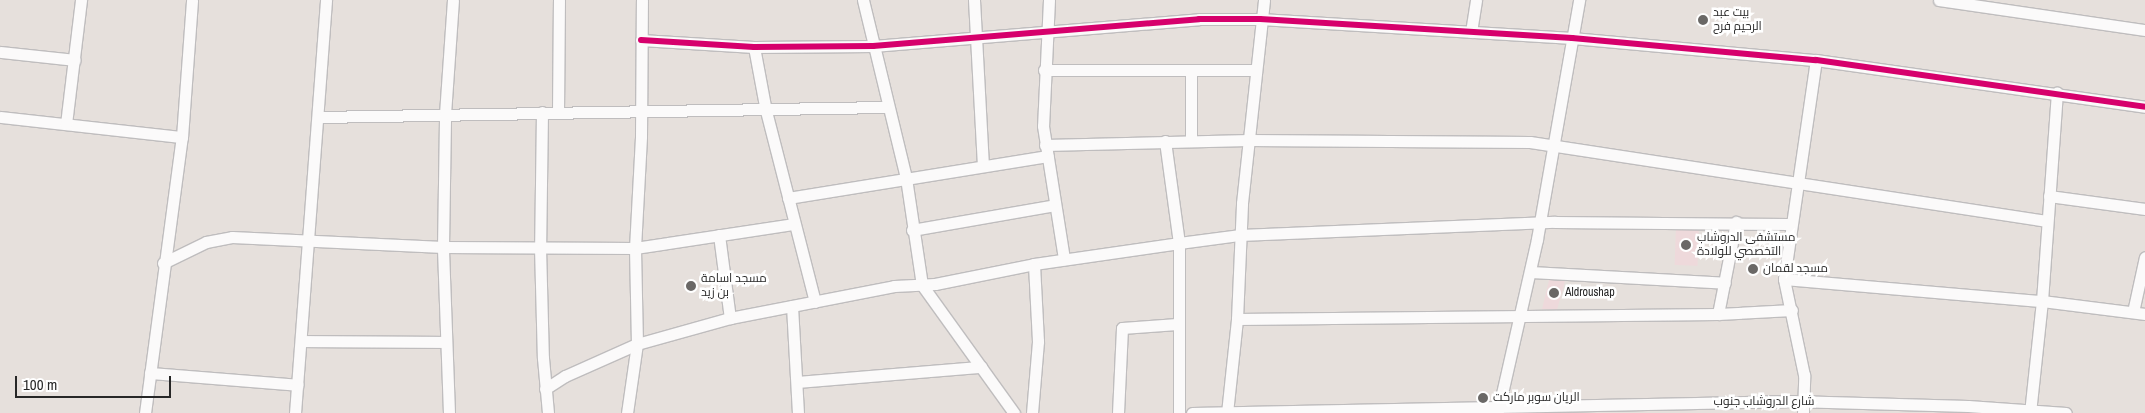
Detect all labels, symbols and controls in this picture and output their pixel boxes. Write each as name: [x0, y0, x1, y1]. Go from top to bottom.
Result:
place label: بيت عبد الرحيم فرح: [1713, 6, 1762, 34]
marker: بيت عبد الرحيم فرح: [1697, 14, 1709, 26]
place label: مستشفى الدروشاب التخصصي للولادة: [1697, 231, 1795, 259]
marker: مستشفى الدروشاب التخصصي للولادة: [1679, 238, 1693, 252]
place label: مسجد لقمان: [1763, 262, 1828, 276]
marker: مسجد لقمان: [1747, 263, 1759, 275]
place label: مسجد اسامة بن زيد: [701, 272, 767, 300]
marker: مسجد اسامة بن زيد: [685, 280, 697, 292]
marker: Aldroushap: [1547, 286, 1561, 300]
place label: Aldroushap: [1565, 286, 1615, 300]
scale bar: [18, 366, 174, 398]
text: 100 m: [23, 374, 57, 395]
place label: الريان سوبر ماركت: [1493, 391, 1580, 405]
marker: الريان سوبر ماركت: [1477, 392, 1489, 404]
street label: شارع الدروشاب جنوب: [1714, 395, 1814, 409]

